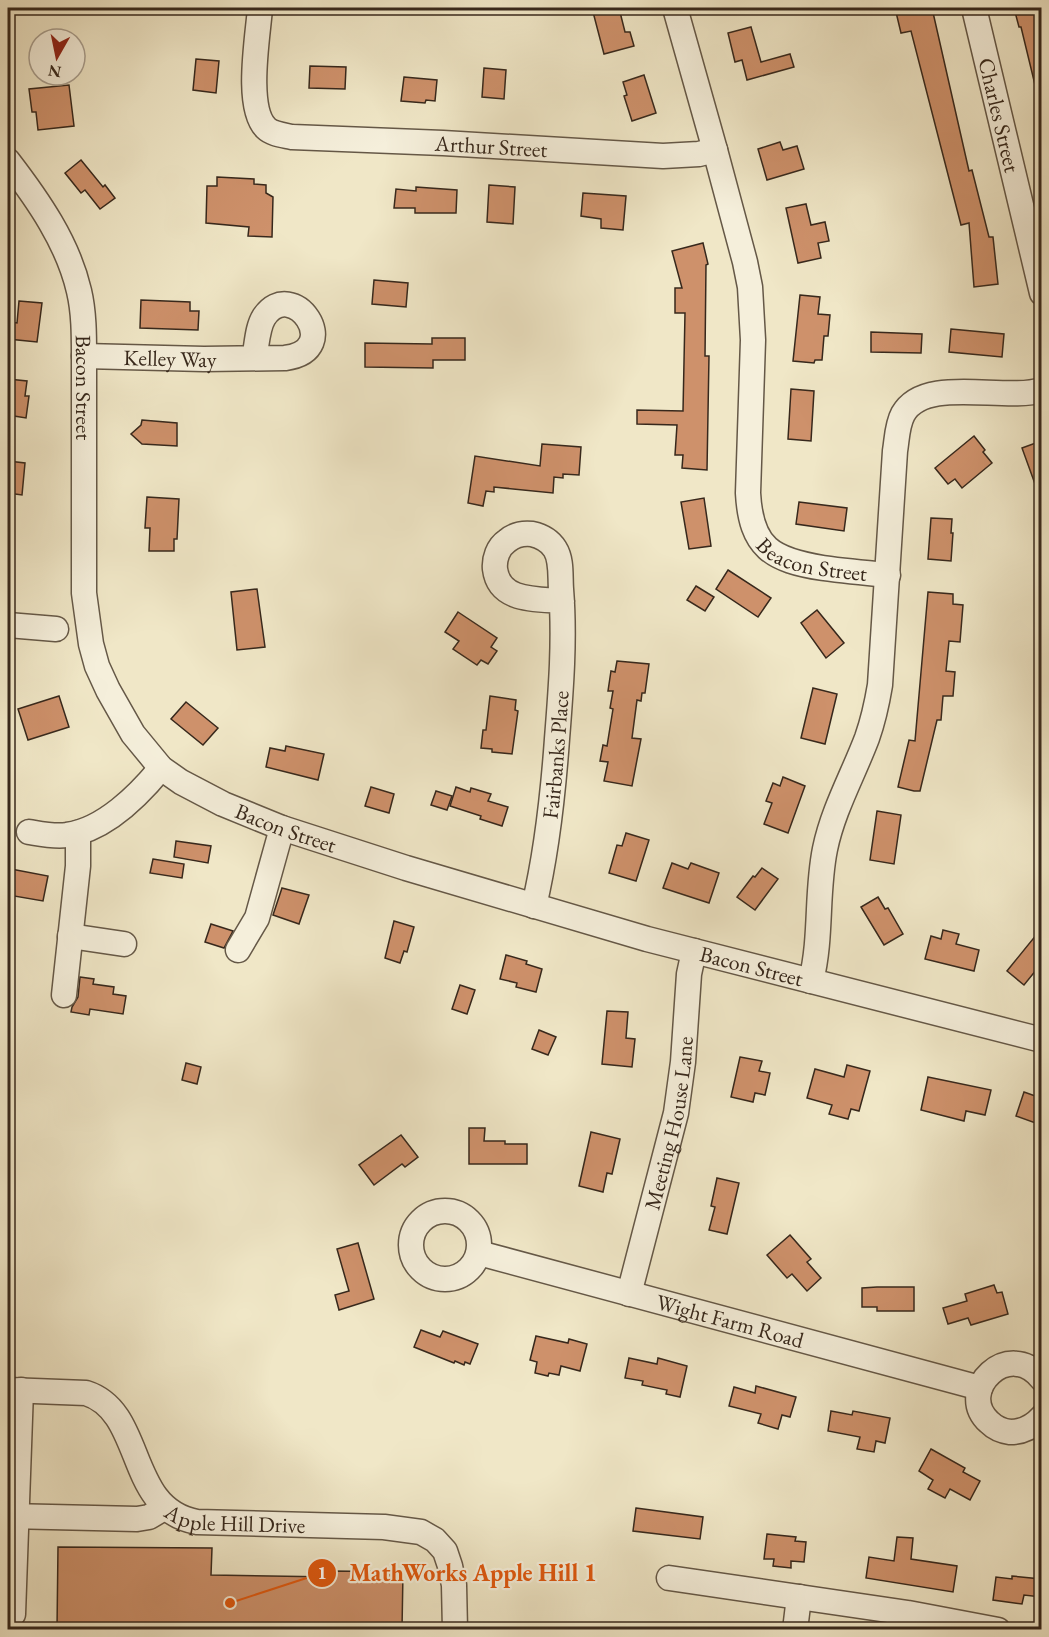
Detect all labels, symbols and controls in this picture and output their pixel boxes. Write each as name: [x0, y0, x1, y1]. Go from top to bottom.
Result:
north arrow: [27, 27, 87, 87]
street label: Charles Street: [972, 55, 1027, 175]
text: N: [47, 60, 63, 83]
street label: Arthur Street: [433, 128, 548, 164]
street label: Bacon Street: [69, 335, 99, 440]
street label: Kelley Way: [123, 342, 217, 374]
street label: Beacon Street: [750, 531, 868, 587]
street label: Fairbanks Place: [535, 689, 575, 820]
street label: Bacon Street: [231, 796, 340, 859]
street label: Bacon Street: [697, 939, 806, 993]
street label: Meeting House Lane: [637, 1035, 699, 1213]
street label: Wight Farm Road: [653, 1287, 808, 1355]
street label: Apple Hill Drive: [158, 1496, 306, 1539]
callout: MathWorks Apple Hill 1: [307, 1552, 609, 1594]
text: MathWorks Apple Hill 1: [349, 1557, 597, 1588]
text: 1: [317, 1561, 327, 1584]

